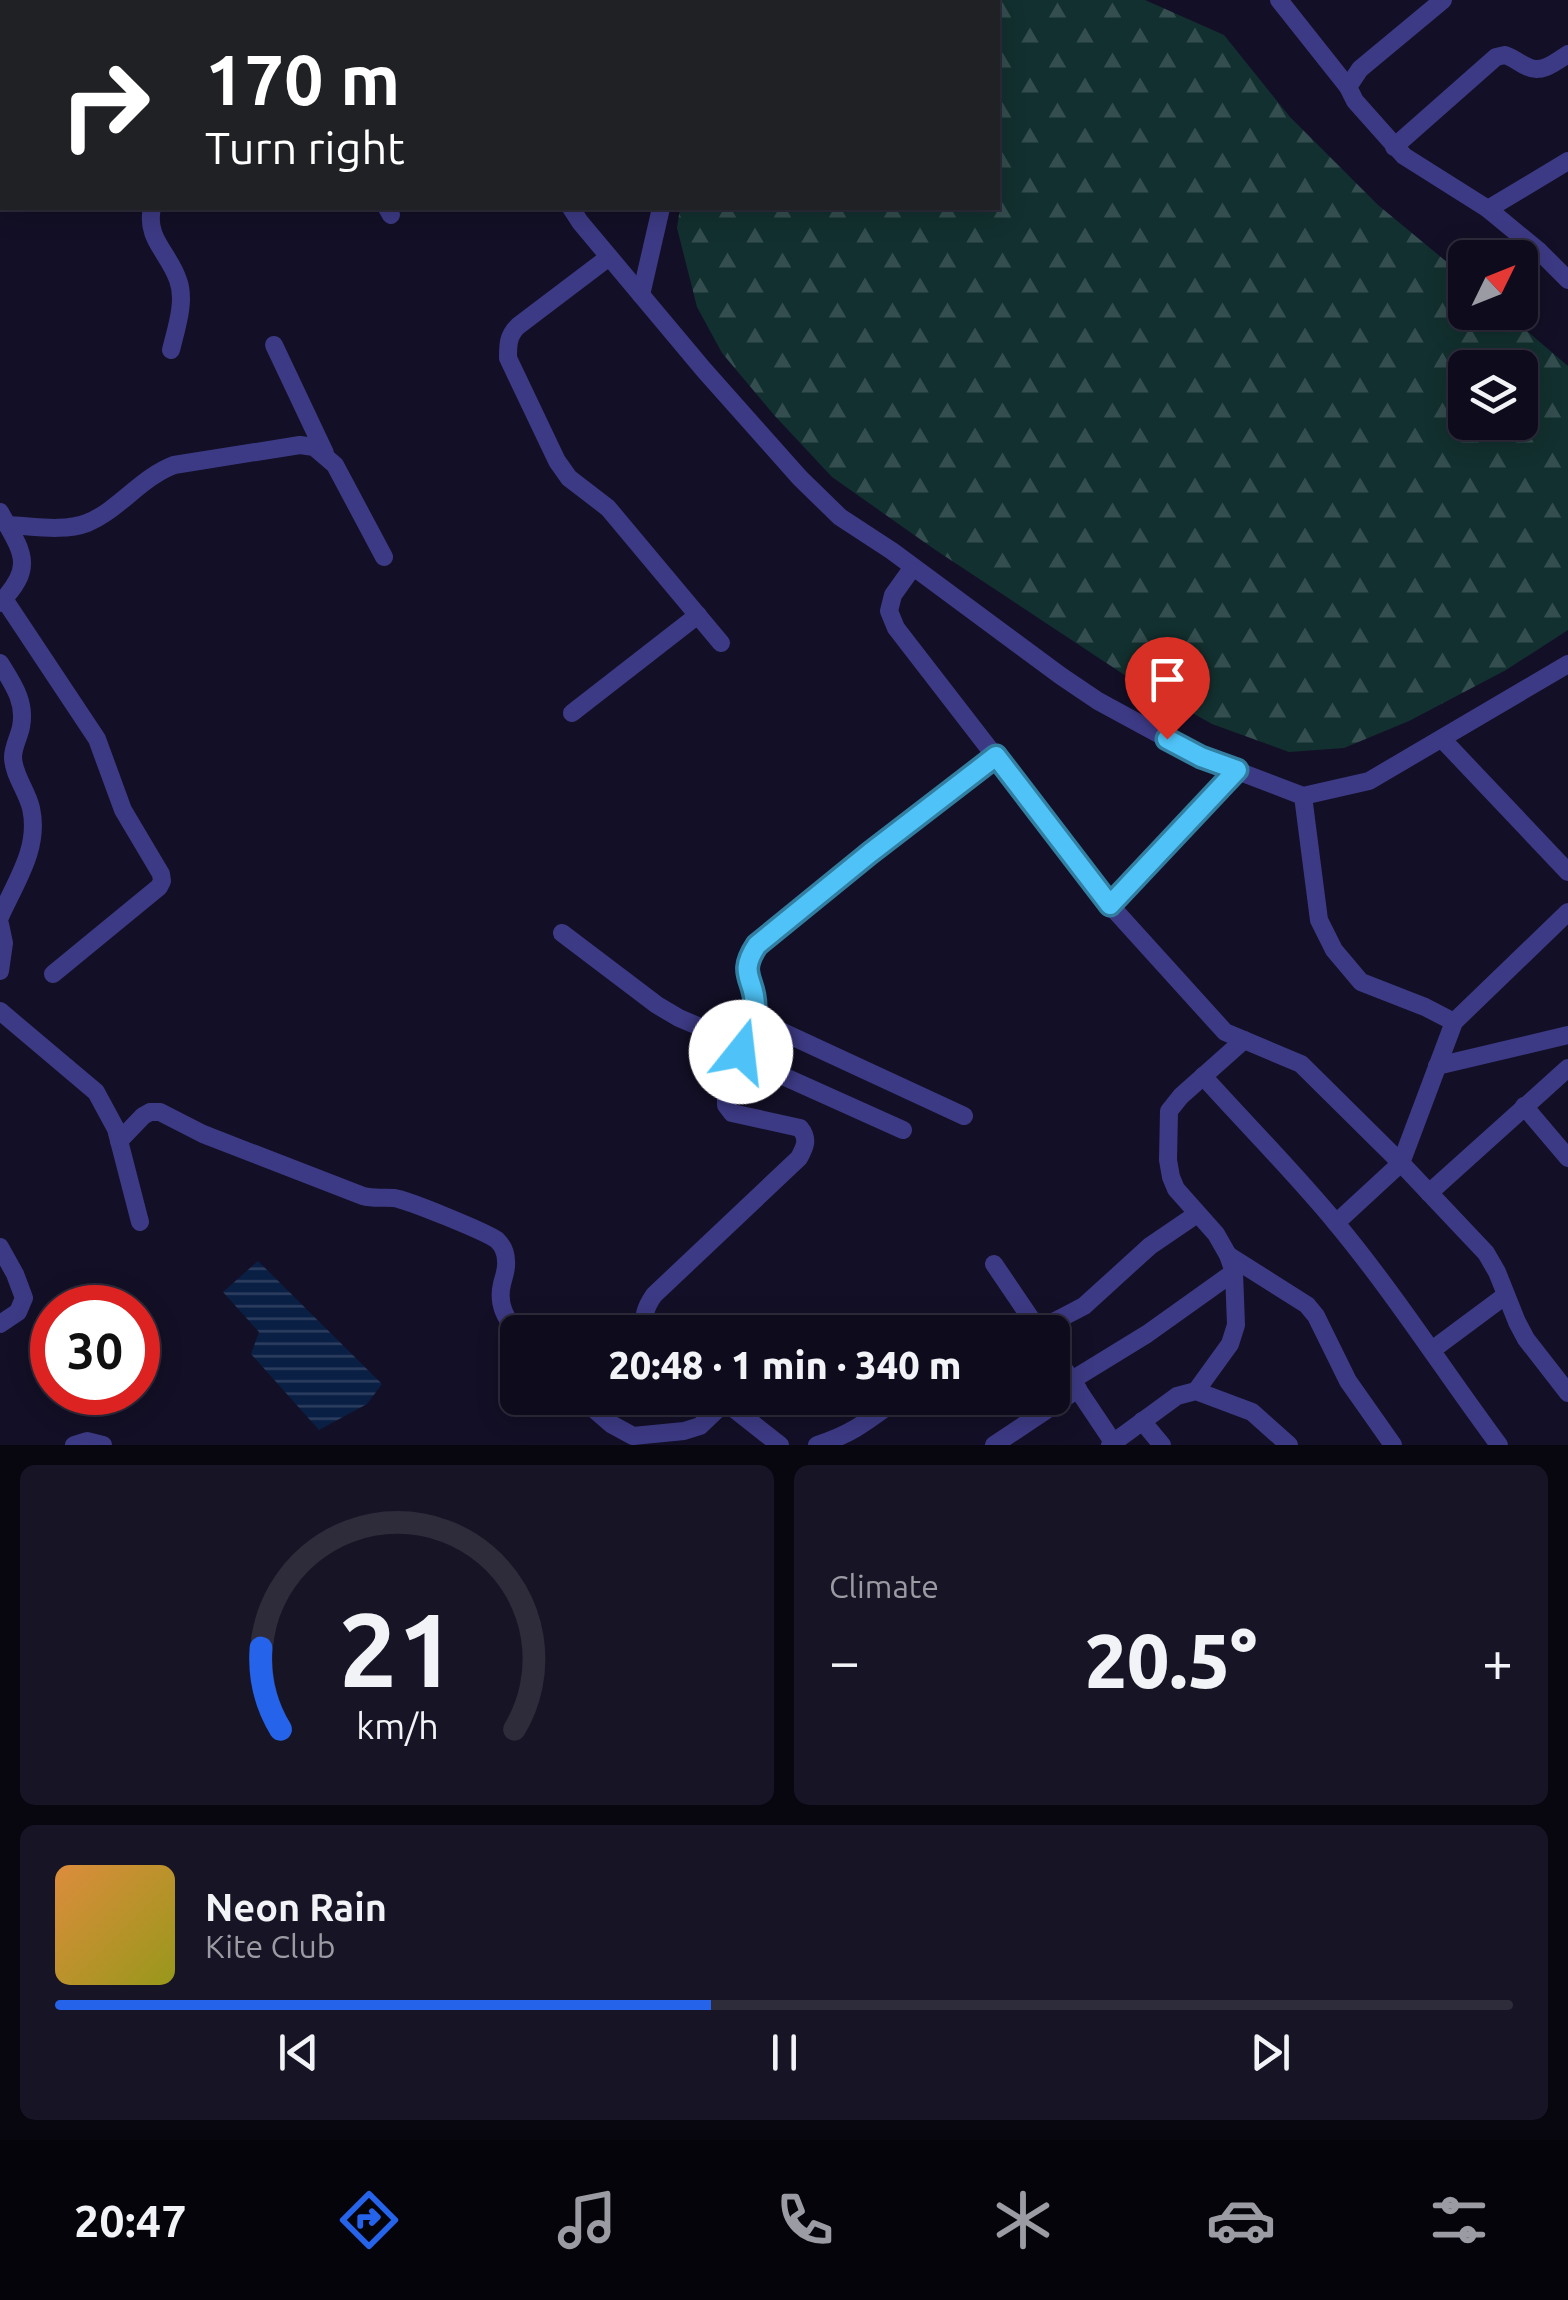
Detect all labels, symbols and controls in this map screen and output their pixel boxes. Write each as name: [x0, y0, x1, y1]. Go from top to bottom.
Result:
icon: right: [40, 40, 170, 170]
text: 170 m: [205, 40, 400, 118]
text: Turn right: [205, 122, 405, 173]
north arrow: [1448, 240, 1538, 330]
map controls: [1448, 240, 1538, 440]
button: layers: [1448, 350, 1538, 440]
pin: [1125, 637, 1210, 740]
icon: arrive: [1140, 652, 1195, 707]
position arrow: [689, 1000, 793, 1104]
speed limit sign: 30: [30, 1285, 160, 1415]
text: 20:48 · 1 min · 340 m: [608, 1344, 962, 1386]
text: Climate: [829, 1568, 939, 1604]
text: 21: [338, 1590, 456, 1707]
text: 20.5°: [1085, 1618, 1257, 1702]
text: −: [829, 1630, 860, 1691]
text: +: [1482, 1630, 1513, 1691]
text: km/h: [356, 1706, 438, 1746]
text: Neon Rain: [205, 1886, 387, 1928]
text: Kite Club: [205, 1928, 335, 1964]
icon: previous: [271, 2025, 326, 2080]
icon: pause: [757, 2025, 812, 2080]
icon: next: [1243, 2025, 1298, 2080]
icon: directions: [334, 2185, 404, 2255]
icon: music: [552, 2185, 622, 2255]
icon: phone: [770, 2185, 840, 2255]
icon: climate: [988, 2185, 1058, 2255]
icon: car: [1206, 2185, 1276, 2255]
icon: filters: [1424, 2185, 1494, 2255]
text: 20:47: [74, 2195, 187, 2246]

